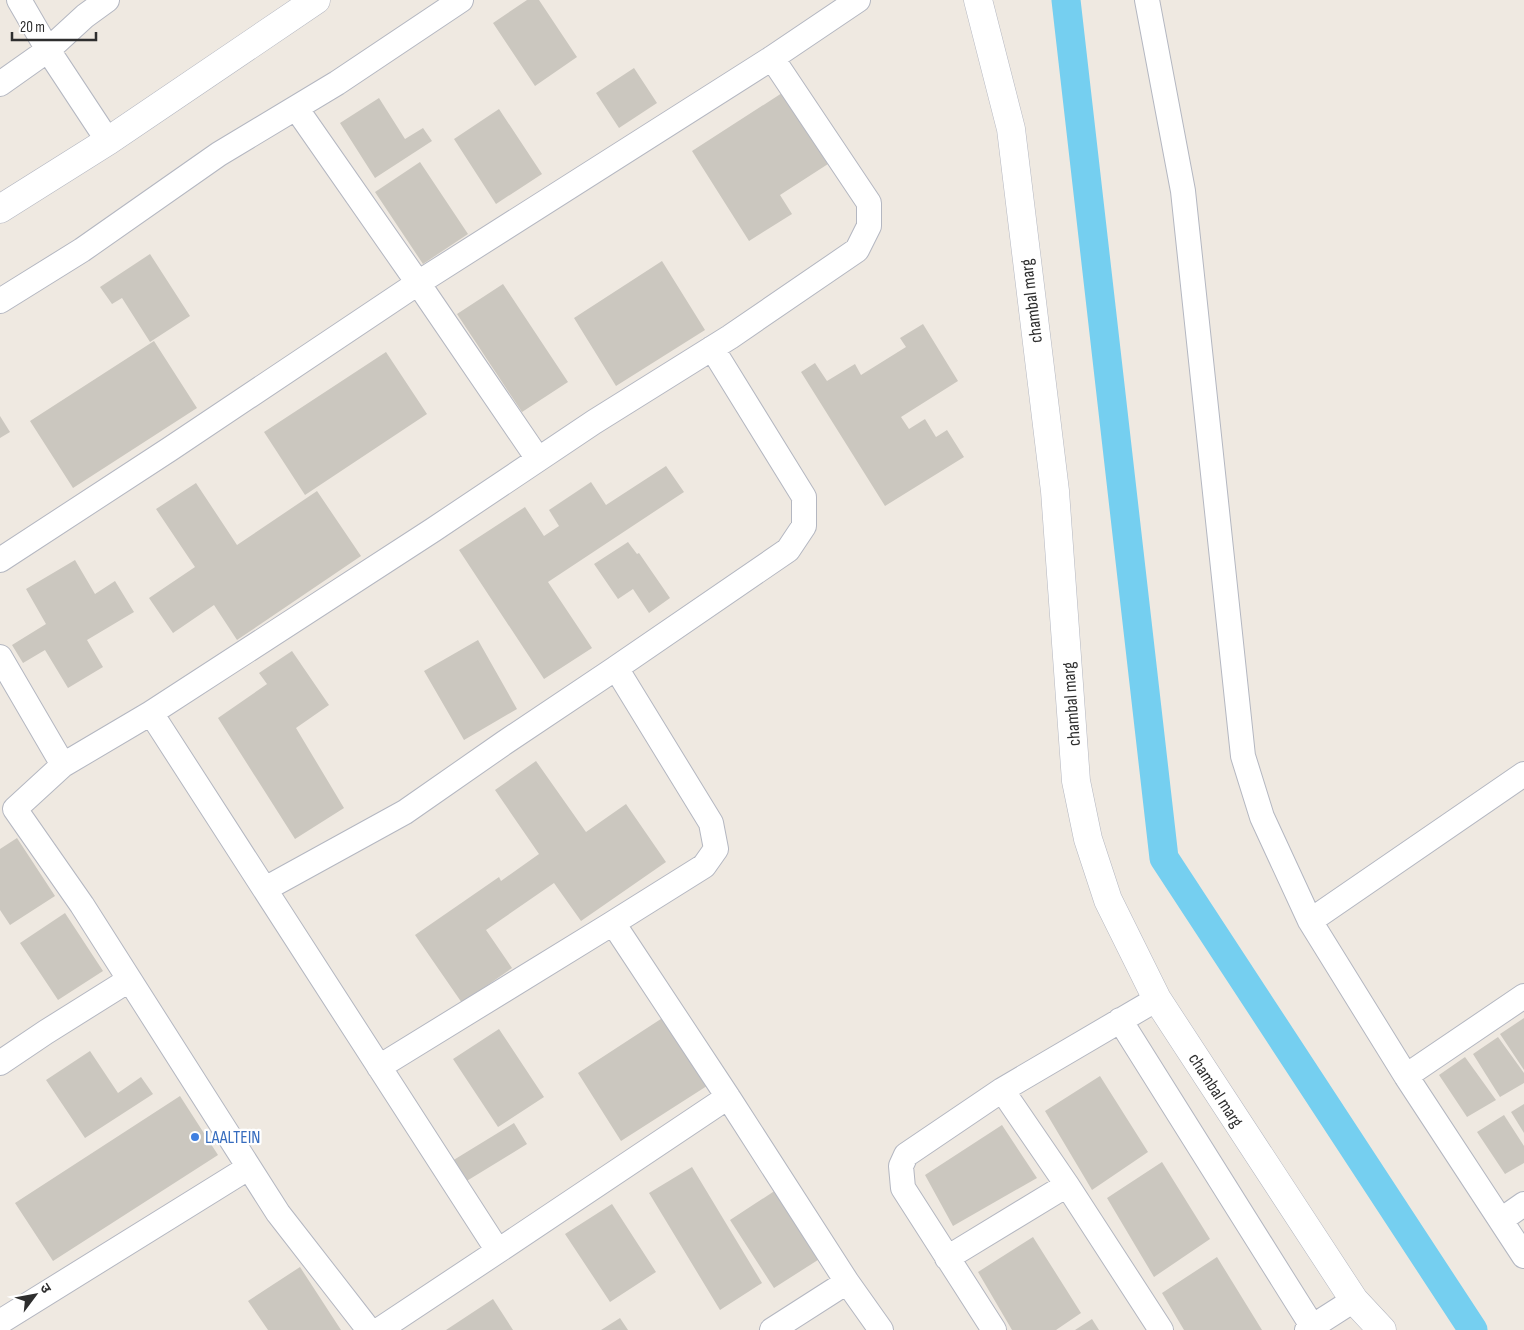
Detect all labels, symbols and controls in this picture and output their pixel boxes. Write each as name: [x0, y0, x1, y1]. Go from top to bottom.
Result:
scale bar: [12, 10, 96, 42]
text: 20 m: [20, 18, 45, 37]
street label: chambal marg: [1016, 258, 1047, 344]
street label: chambal marg: [1058, 661, 1085, 747]
street label: chambal marg: [1184, 1049, 1247, 1131]
place label: LAALTEIN: [205, 1127, 261, 1148]
marker: LAALTEIN: [189, 1131, 201, 1143]
north arrow: [10, 1270, 60, 1320]
text: उ: [36, 1280, 55, 1297]

